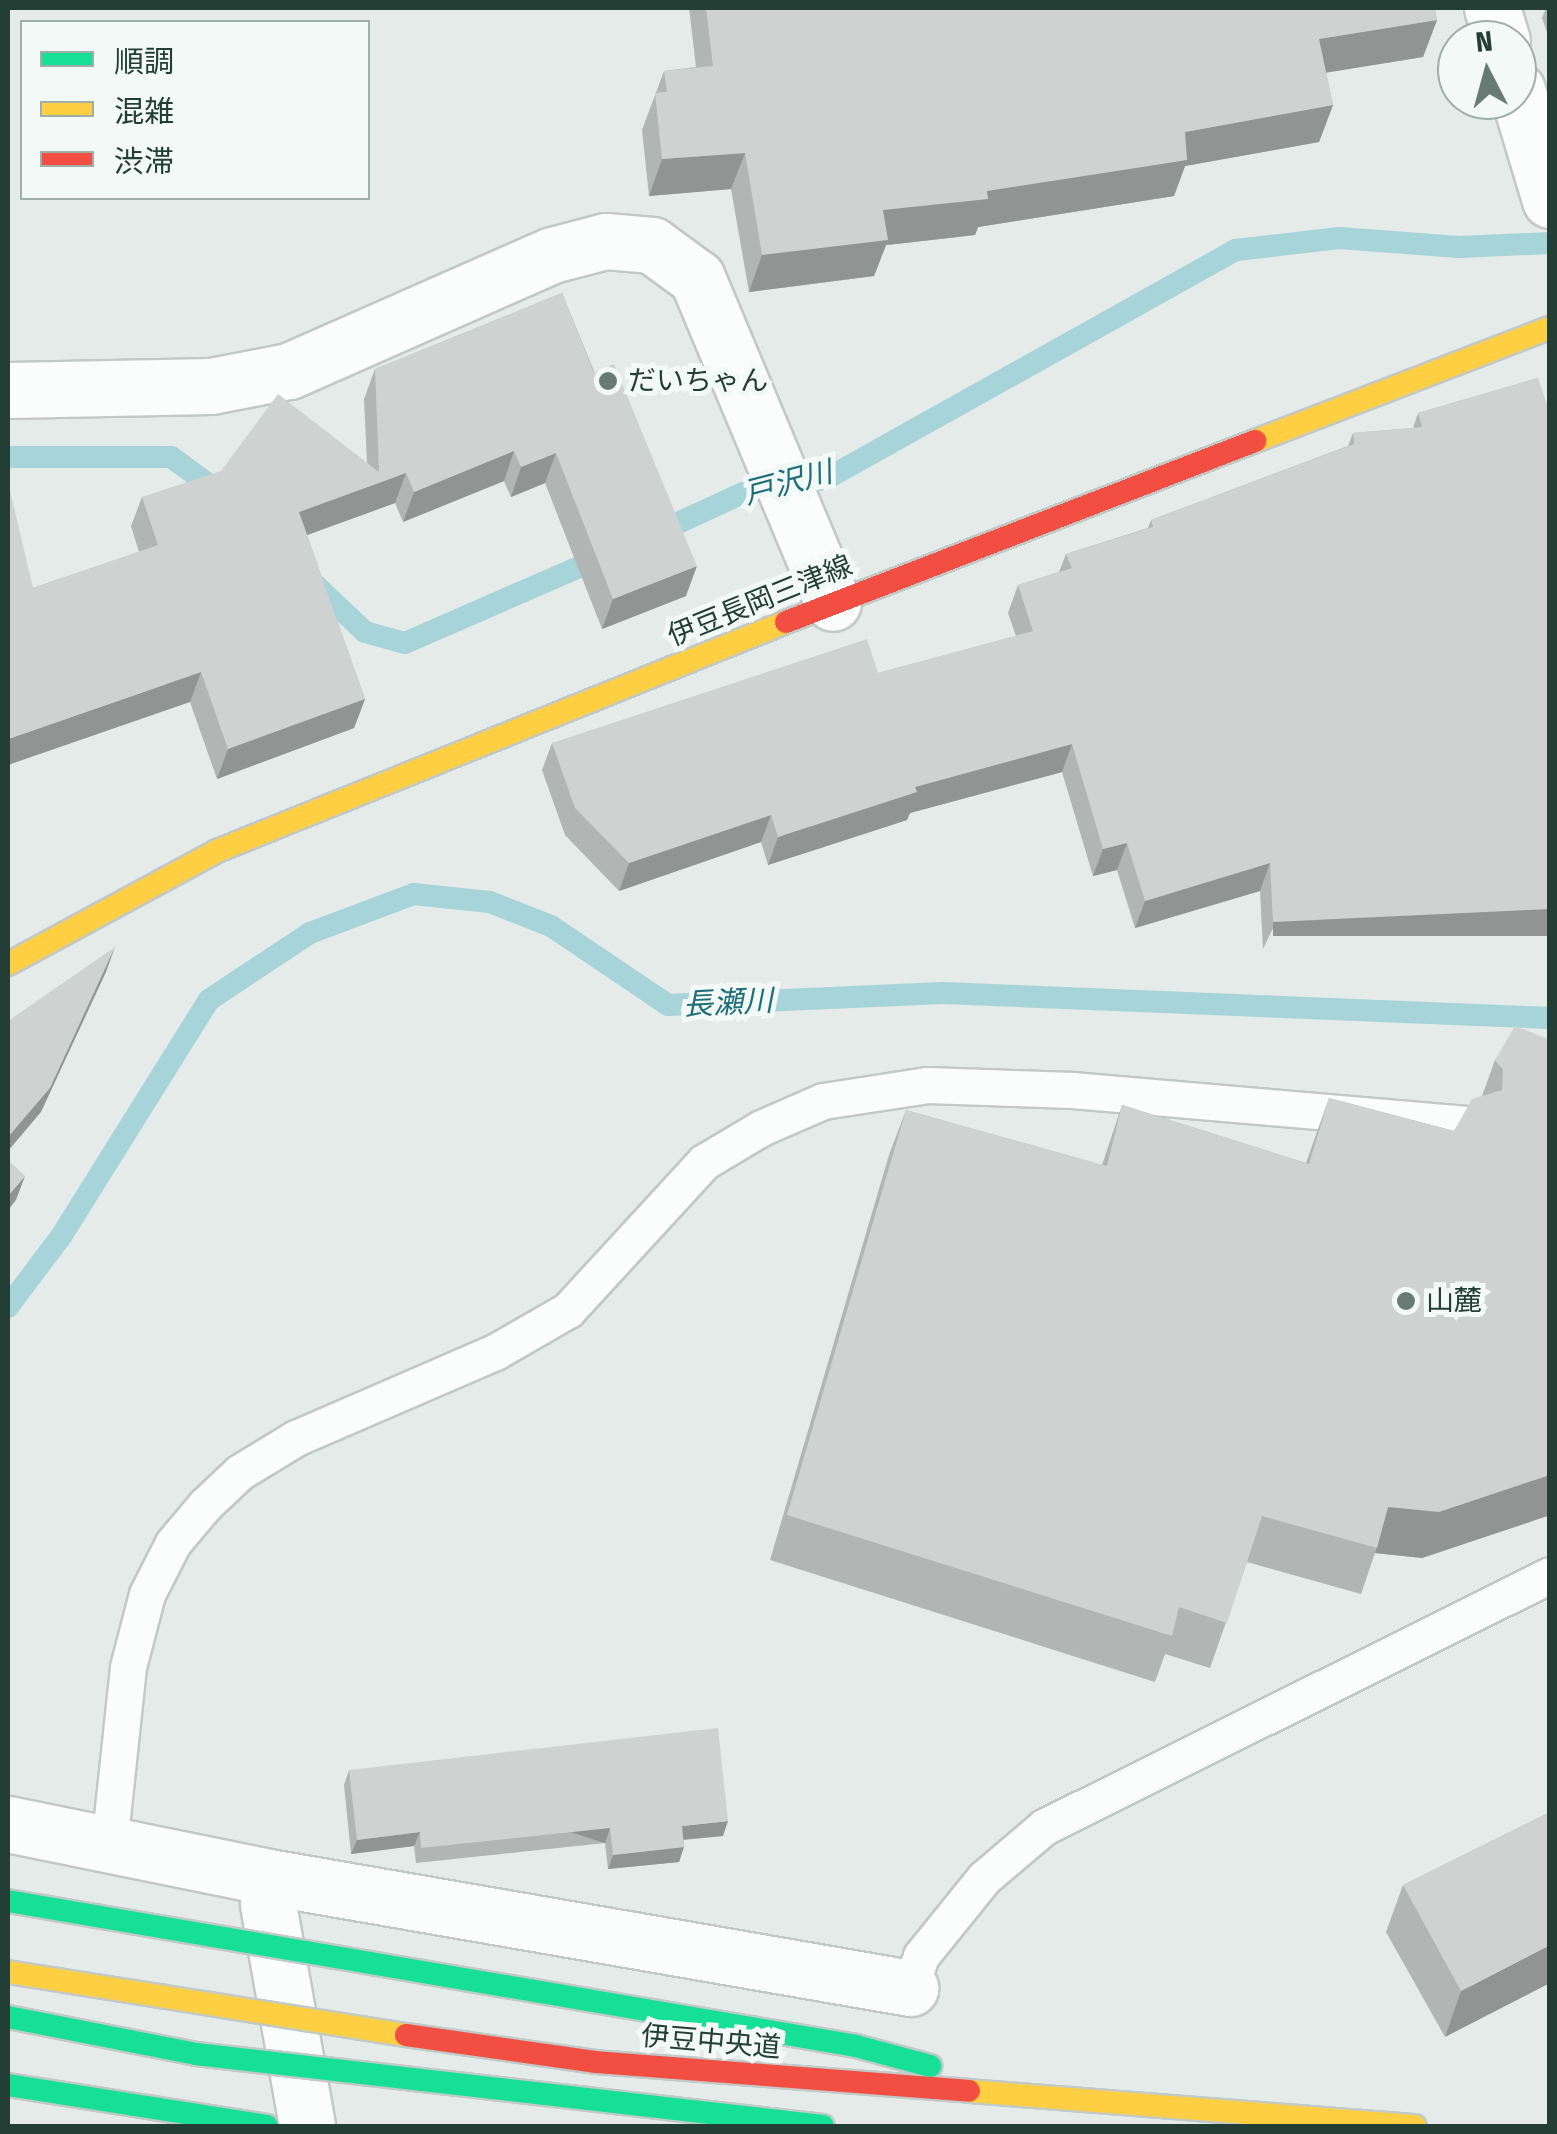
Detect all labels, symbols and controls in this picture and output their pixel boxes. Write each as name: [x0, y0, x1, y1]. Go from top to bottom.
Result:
legend: [20, 20, 370, 200]
north arrow: [1437, 20, 1537, 120]
text: N: [1474, 24, 1494, 59]
text: 順調: [114, 44, 174, 80]
text: 混雑: [114, 94, 174, 130]
text: 渋滞: [114, 144, 174, 180]
place label: だいちゃん: [628, 364, 768, 398]
marker: だいちゃん: [597, 370, 619, 392]
water label: 戸沢川: [740, 454, 836, 512]
street label: 伊豆長岡三津線: [663, 549, 857, 653]
water label: 長瀬川: [682, 983, 774, 1023]
place label: 山麓: [1426, 1284, 1482, 1318]
marker: 山麓: [1395, 1290, 1417, 1312]
street label: 伊豆中央道: [640, 2019, 782, 2065]

